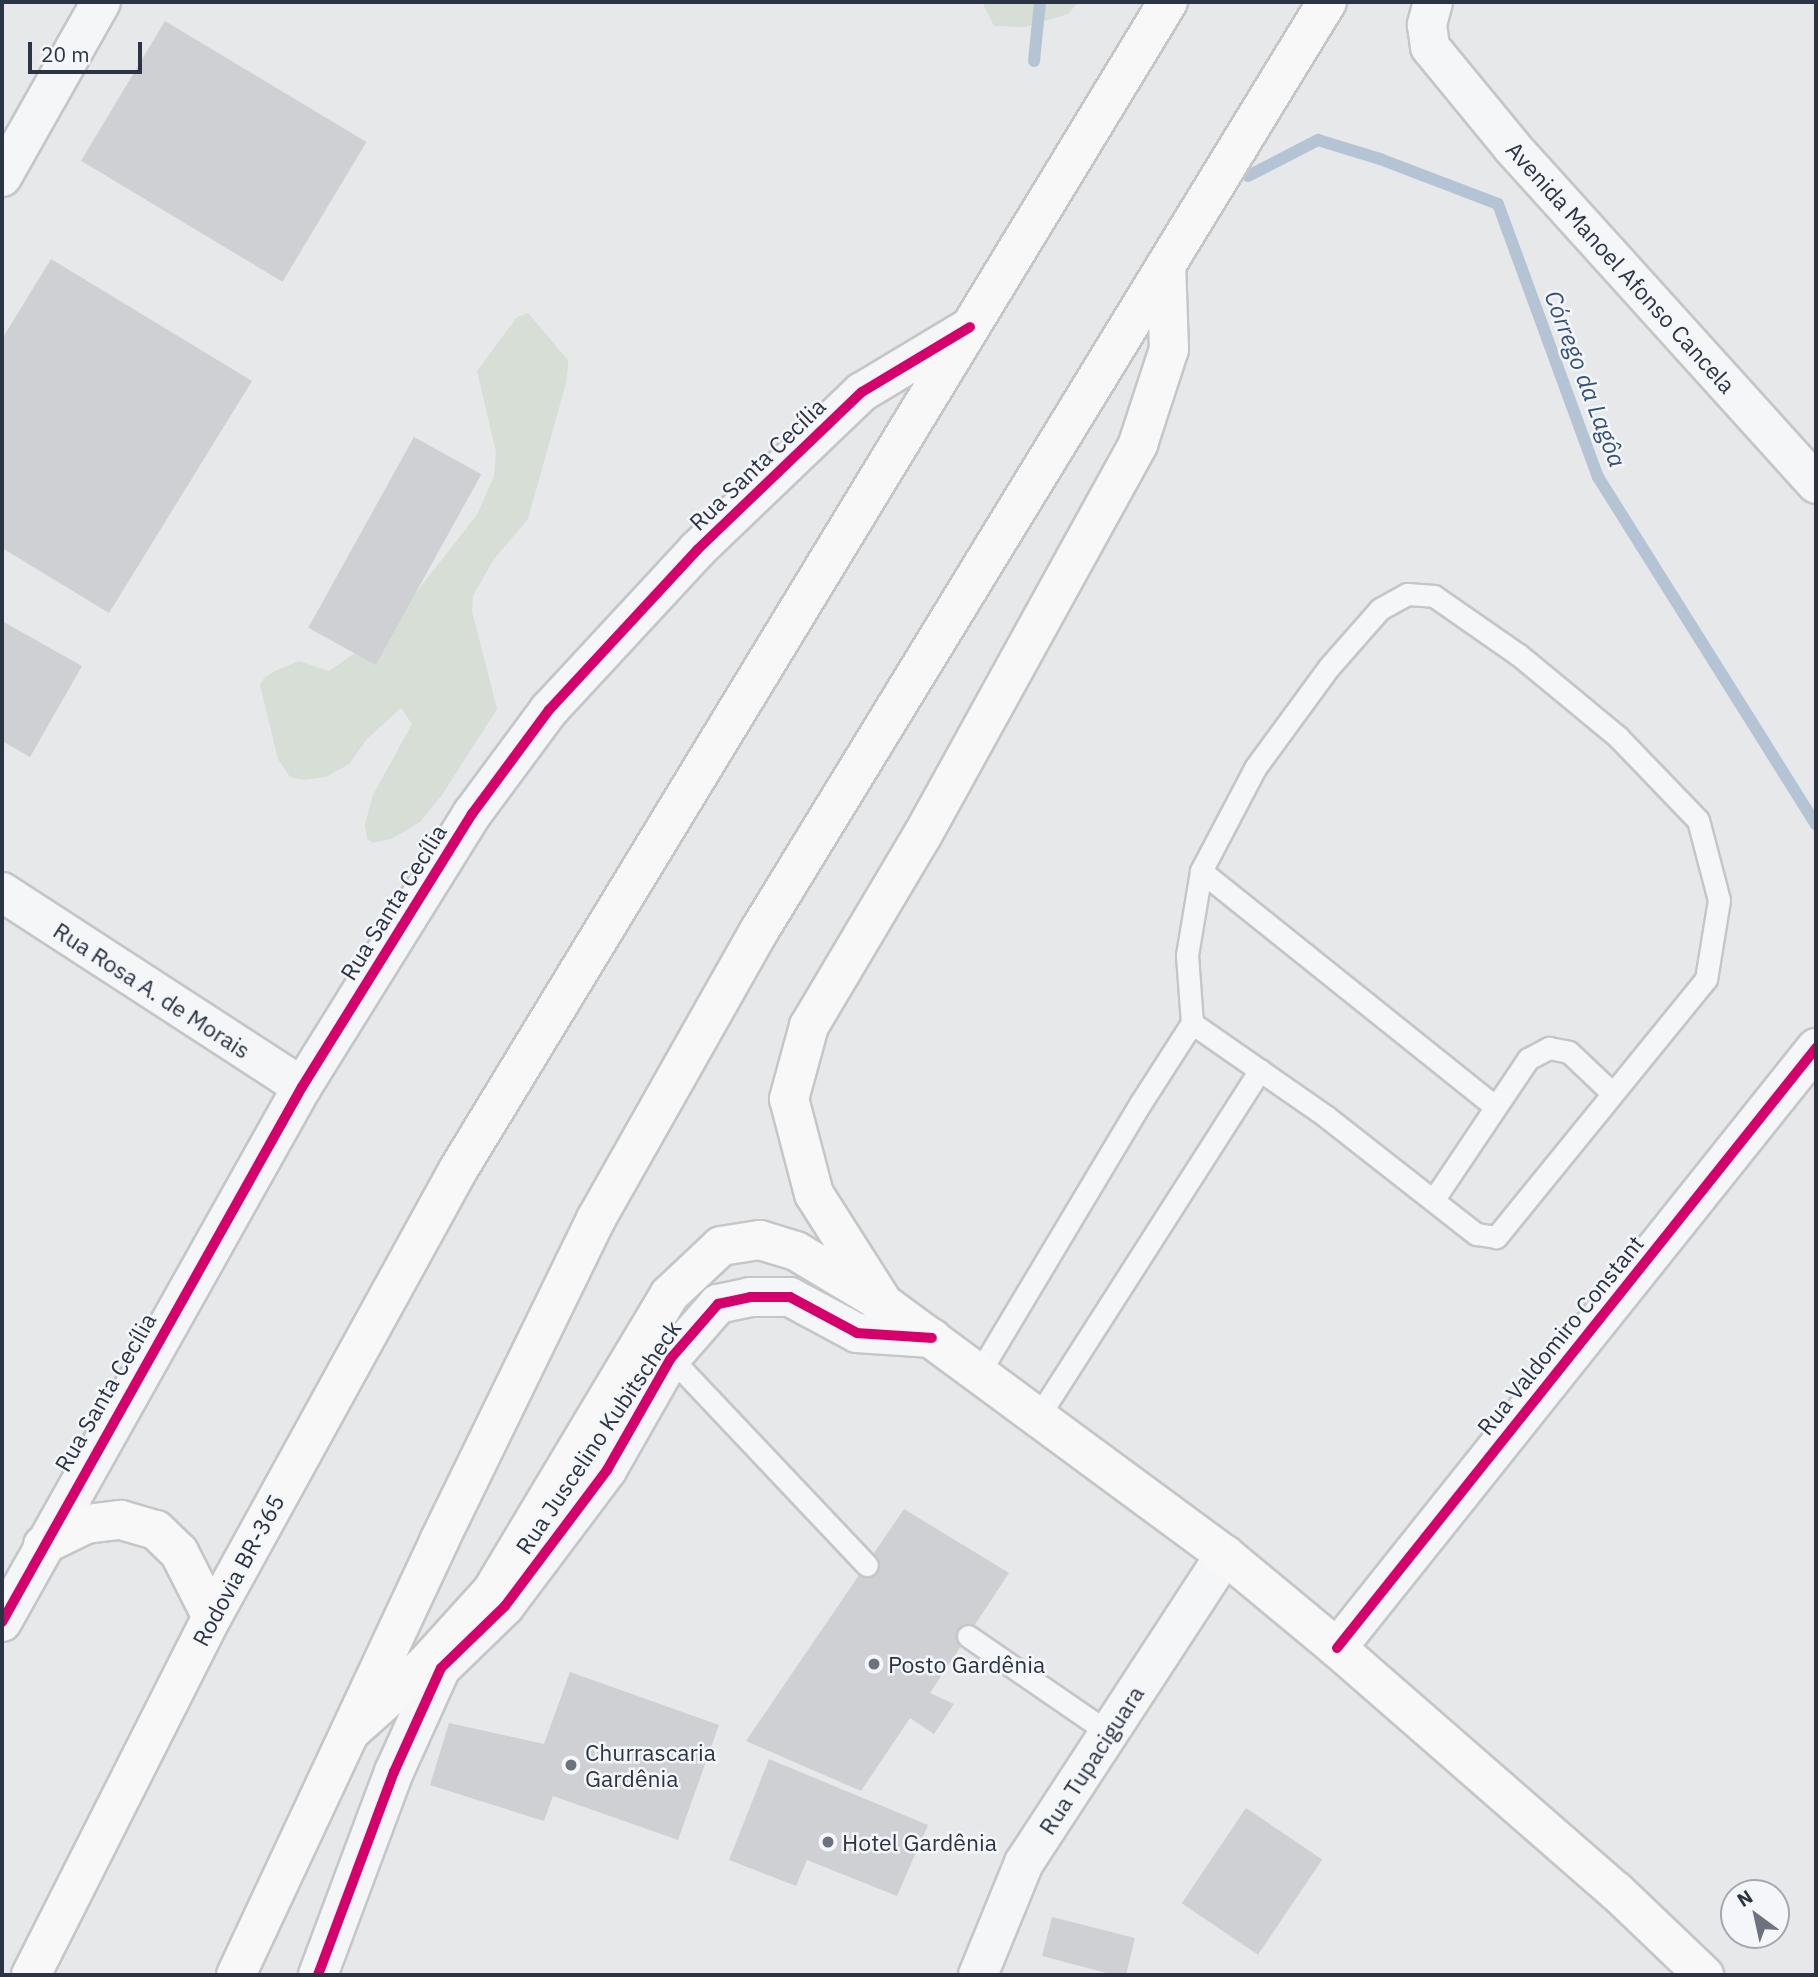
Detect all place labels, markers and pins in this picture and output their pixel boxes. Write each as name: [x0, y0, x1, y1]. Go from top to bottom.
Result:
place label: Posto Gardênia: [888, 1650, 1045, 1678]
marker: Posto Gardênia: [866, 1656, 882, 1672]
place label: Churrascaria Gardênia: [585, 1738, 716, 1792]
marker: Churrascaria Gardênia: [563, 1757, 579, 1773]
place label: Hotel Gardênia: [842, 1828, 997, 1856]
marker: Hotel Gardênia: [820, 1834, 836, 1850]

